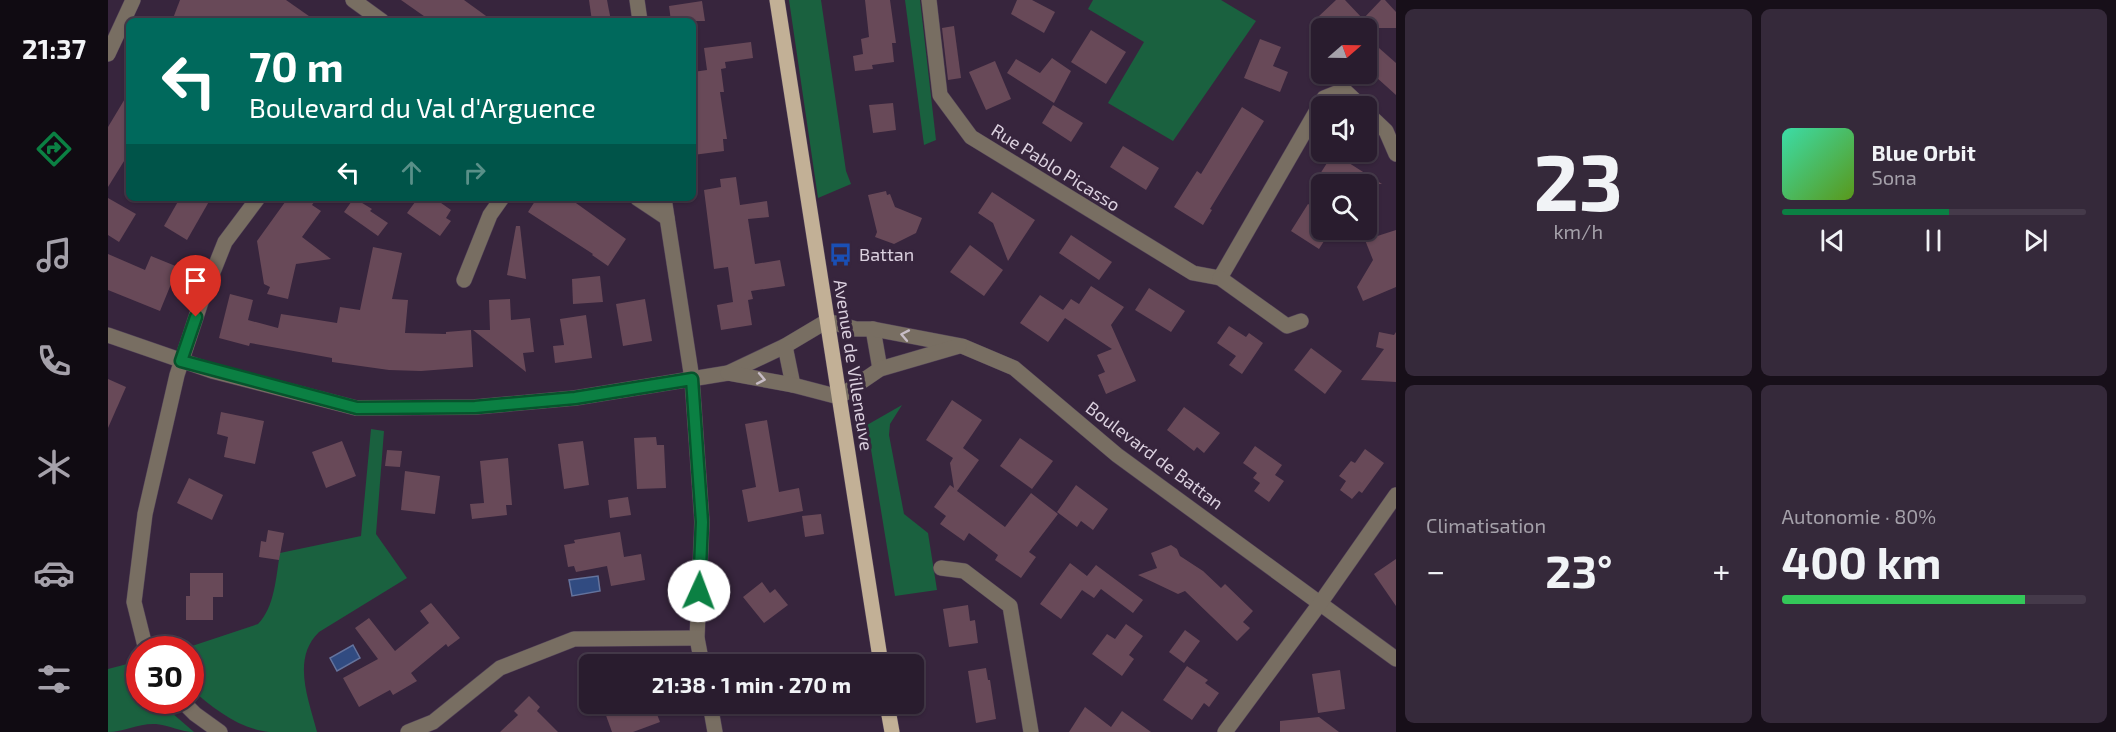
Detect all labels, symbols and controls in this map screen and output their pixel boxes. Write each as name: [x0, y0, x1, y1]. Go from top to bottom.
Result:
north arrow: [1311, 18, 1377, 84]
map controls: [1311, 18, 1377, 240]
text: 21:37: [22, 32, 86, 64]
text: 70 m: [249, 40, 344, 90]
icon: left: [150, 42, 228, 120]
text: Boulevard du Val d'Arguence: [249, 91, 596, 123]
button: sound: [1311, 96, 1377, 162]
street label: Rue Pablo Picasso: [988, 119, 1124, 215]
icon: directions: [33, 128, 75, 170]
text: 23: [1533, 133, 1623, 227]
text: Blue Orbit: [1872, 139, 1976, 165]
icon: left: [332, 156, 365, 189]
icon: ahead: [395, 156, 428, 189]
icon: right: [458, 156, 491, 189]
text: Sona: [1872, 165, 1917, 189]
button: search: [1311, 174, 1377, 240]
text: km/h: [1553, 219, 1603, 243]
icon: previous: [1816, 224, 1849, 257]
icon: pause: [1917, 224, 1950, 257]
icon: next: [2019, 224, 2052, 257]
icon: music: [33, 234, 75, 276]
bus stop icon: Battan: [828, 241, 854, 267]
place label: Battan: [859, 243, 914, 265]
pin: [170, 255, 221, 317]
icon: arrive: [179, 264, 212, 297]
street label: Avenue de Villeneuve: [830, 278, 878, 452]
one-way arrow: [900, 329, 910, 342]
icon: phone: [33, 340, 75, 382]
one-way arrow: [755, 372, 765, 385]
street label: Boulevard de Battan: [1082, 396, 1228, 514]
icon: climate: [33, 446, 75, 488]
text: Autonomie · 80%: [1782, 504, 1936, 528]
text: Climatisation: [1426, 513, 1546, 537]
text: 400 km: [1782, 534, 1941, 588]
text: 23°: [1545, 543, 1612, 597]
text: −: [1426, 550, 1445, 590]
text: +: [1712, 550, 1730, 590]
icon: car: [33, 552, 75, 594]
position arrow: [667, 559, 731, 623]
speed limit sign: 30: [126, 636, 204, 714]
icon: filters: [33, 658, 75, 700]
text: 21:38 · 1 min · 270 m: [652, 671, 851, 697]

